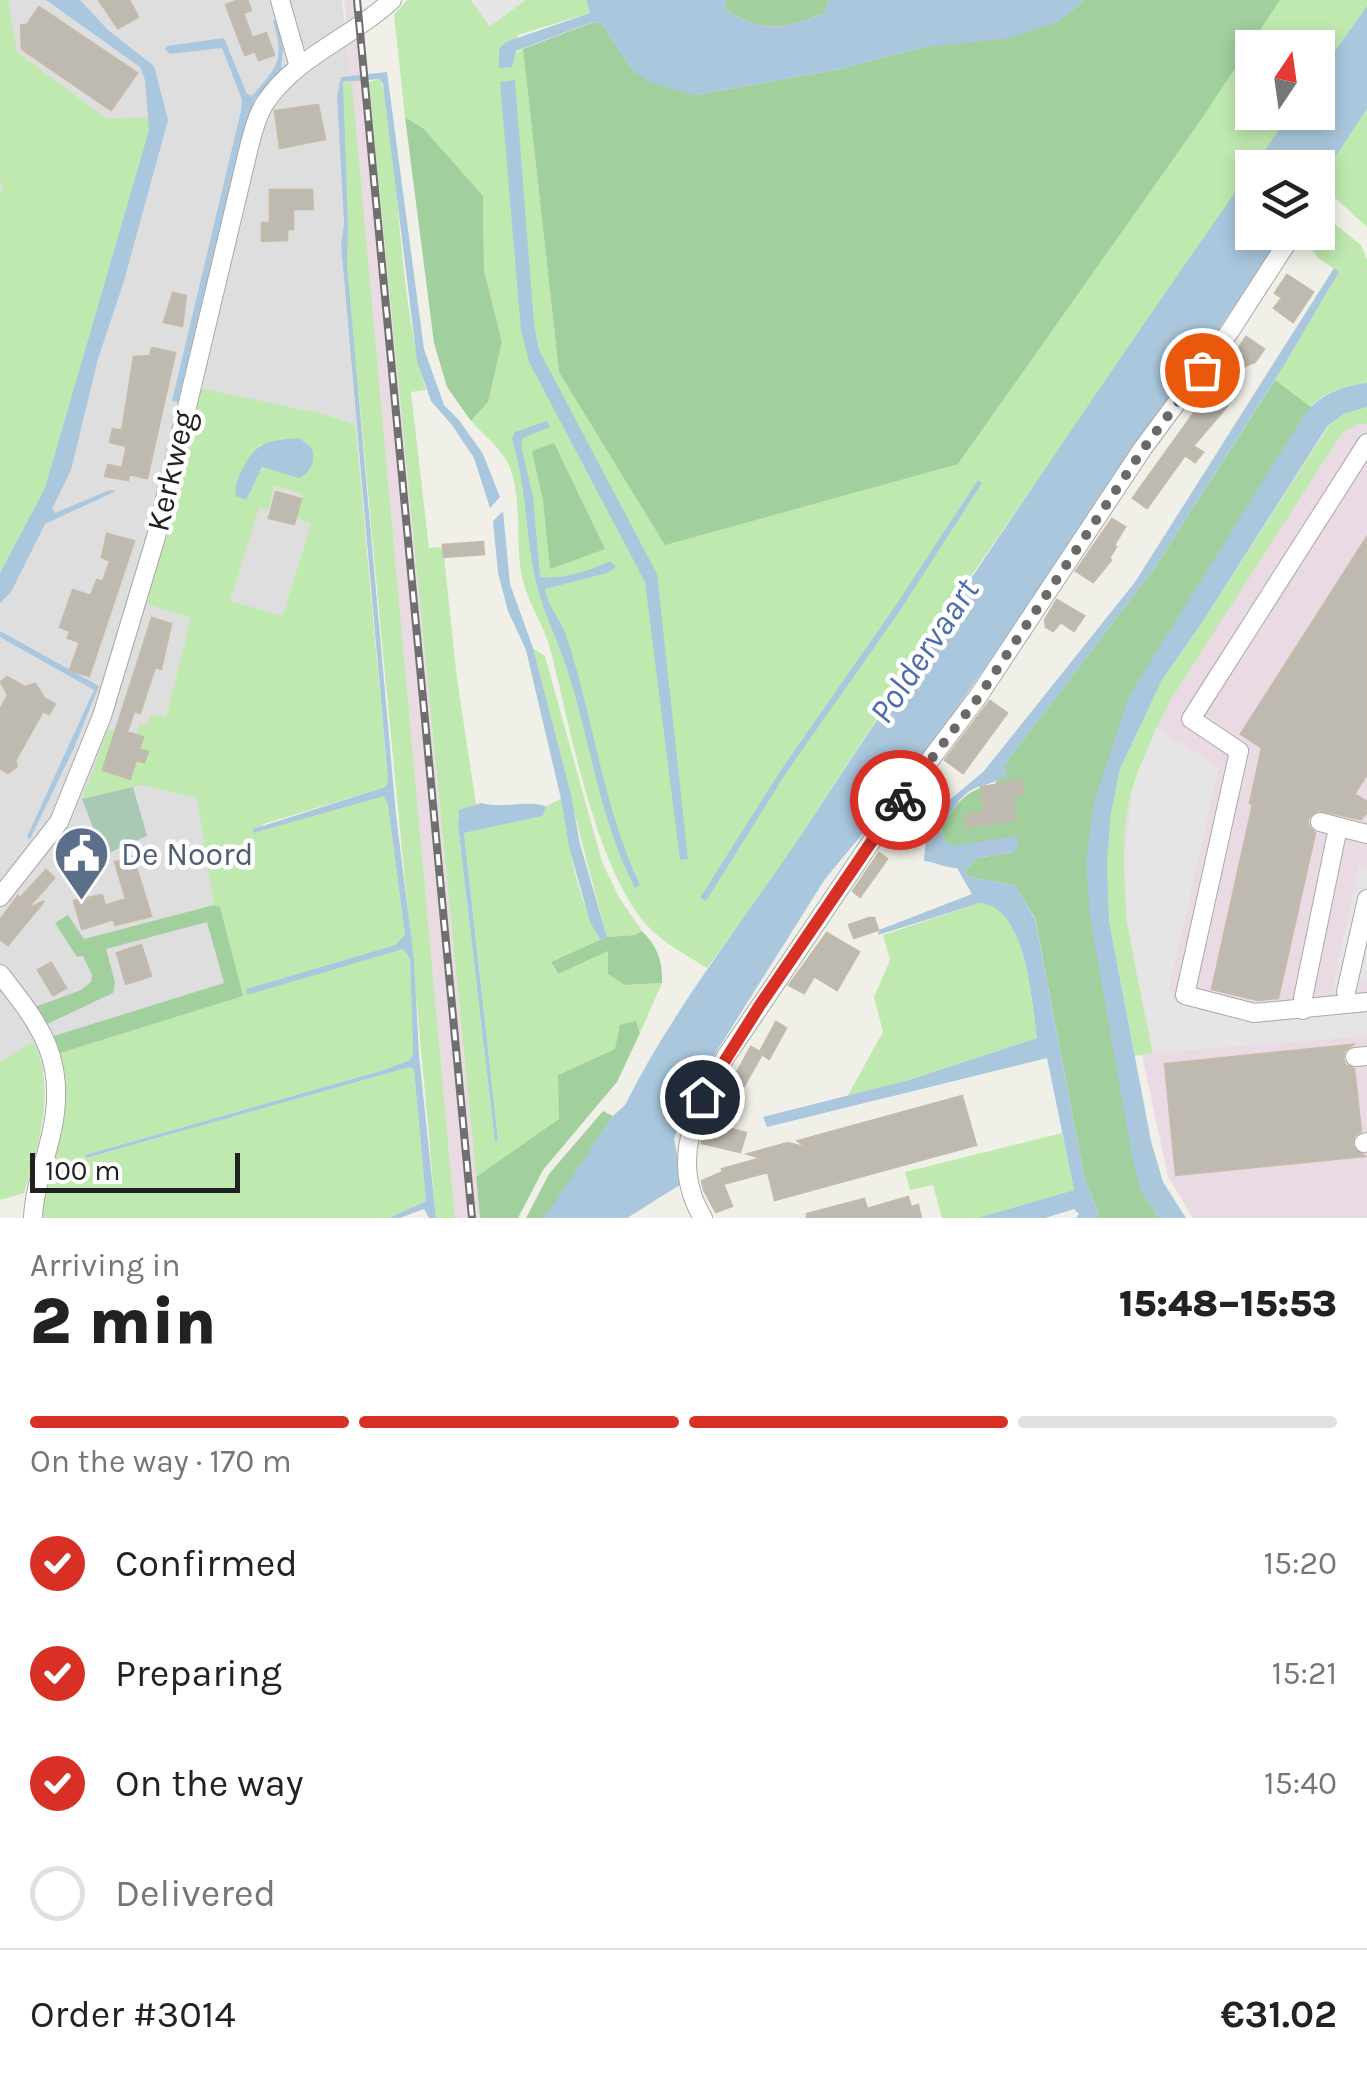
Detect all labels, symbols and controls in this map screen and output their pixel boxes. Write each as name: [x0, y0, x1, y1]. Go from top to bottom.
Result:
north arrow: [1235, 30, 1335, 130]
map controls: [1235, 30, 1335, 250]
button: layers: [1235, 150, 1335, 250]
pin: [1160, 328, 1245, 413]
icon: bag: [1175, 343, 1230, 398]
street label: Kerkweg: [139, 407, 203, 535]
water label: Poldervaart: [861, 570, 988, 731]
courier: [850, 750, 950, 850]
icon: bike: [873, 773, 928, 828]
public building icon: De Noord: [52, 824, 112, 903]
place label: De Noord: [121, 836, 254, 873]
pin: [660, 1055, 745, 1140]
icon: home: [675, 1070, 730, 1125]
scale bar: [30, 1148, 240, 1192]
text: 100 m: [45, 1154, 120, 1187]
text: Arriving in: [30, 1247, 181, 1284]
text: 15:48–15:53: [1119, 1281, 1337, 1326]
text: 2 min: [30, 1283, 216, 1359]
text: On the way · 170 m: [30, 1443, 292, 1480]
icon: check: [30, 1536, 85, 1591]
text: Confirmed: [115, 1541, 298, 1586]
text: 15:20: [1263, 1545, 1337, 1582]
icon: check: [30, 1646, 85, 1701]
text: Preparing: [115, 1651, 282, 1696]
text: 15:21: [1272, 1655, 1337, 1692]
icon: check: [30, 1756, 85, 1811]
text: On the way: [115, 1761, 303, 1806]
text: 15:40: [1264, 1765, 1337, 1802]
text: Delivered: [115, 1871, 276, 1916]
text: Order #3014: [30, 1992, 236, 2037]
text: €31.02: [1221, 1992, 1337, 2037]

